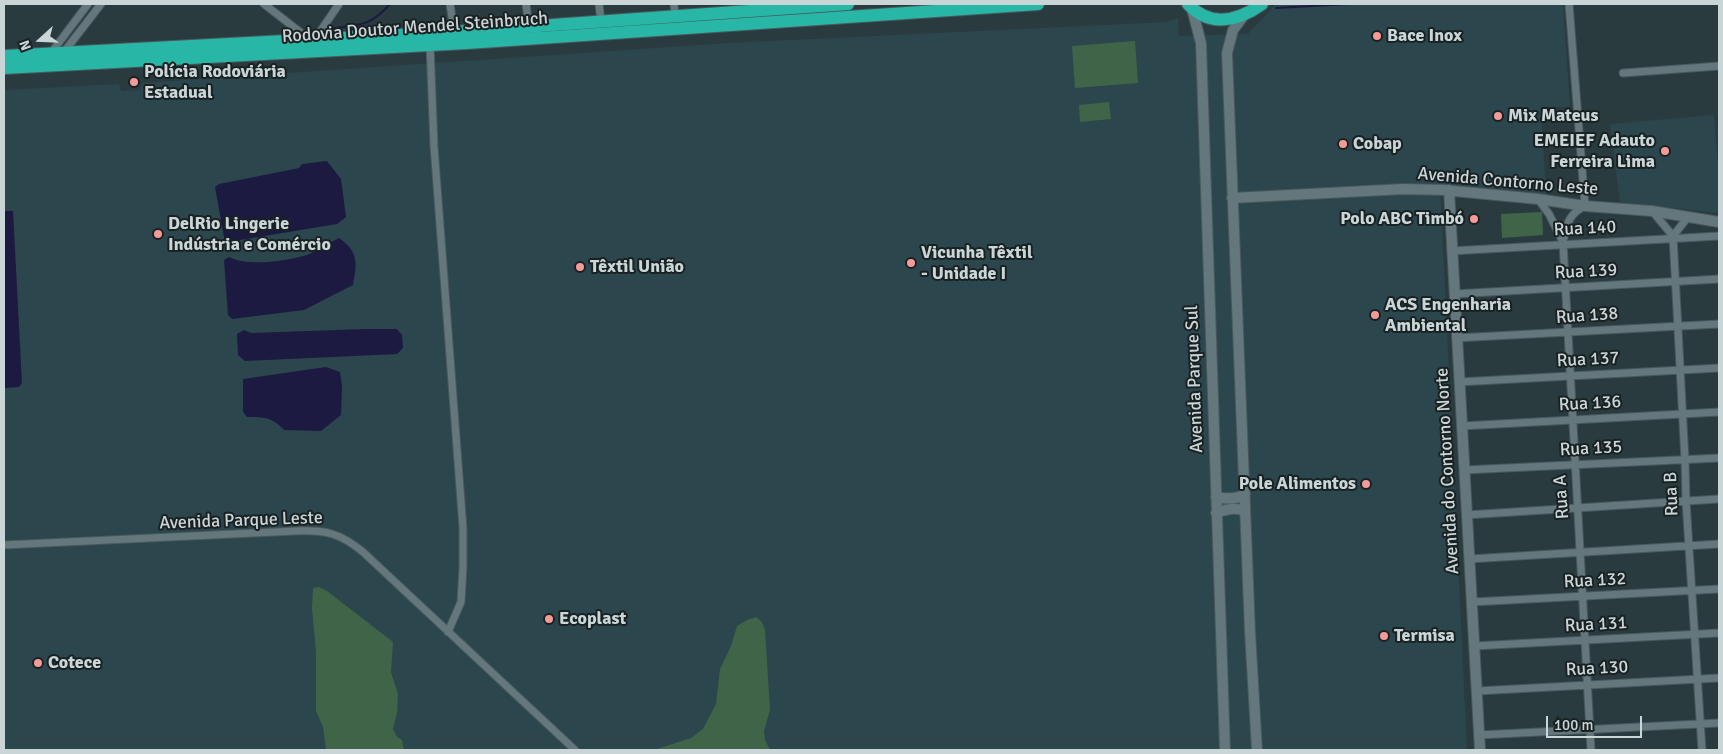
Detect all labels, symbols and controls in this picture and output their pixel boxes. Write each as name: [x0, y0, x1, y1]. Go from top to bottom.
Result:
street label: Rodovia Doutor Mendel Steinbruch: [281, 8, 549, 48]
north arrow: [15, 15, 65, 65]
place label: Bace Inox: [1387, 25, 1462, 47]
marker: Bace Inox: [1371, 30, 1383, 42]
text: N: [16, 38, 35, 53]
place label: Polícia Rodoviária Estadual: [144, 61, 286, 104]
marker: Polícia Rodoviária Estadual: [128, 76, 140, 88]
place label: Mix Mateus: [1508, 105, 1598, 127]
marker: Mix Mateus: [1492, 110, 1504, 122]
place label: EMEIEF Adauto Ferreira Lima: [1534, 130, 1655, 172]
place label: Cobap: [1353, 133, 1402, 155]
marker: Cobap: [1337, 138, 1349, 150]
marker: EMEIEF Adauto Ferreira Lima: [1659, 145, 1671, 157]
street label: Avenida Contorno Leste: [1417, 163, 1599, 201]
place label: Polo ABC Timbó: [1340, 208, 1464, 230]
place label: DelRio Lingerie Indústria e Comércio: [168, 213, 331, 255]
marker: Polo ABC Timbó: [1468, 213, 1480, 225]
street label: Rua 140: [1553, 217, 1617, 241]
marker: DelRio Lingerie Indústria e Comércio: [152, 228, 164, 240]
place label: Vicunha Têxtil - Unidade I: [921, 242, 1033, 284]
place label: Têxtil União: [590, 256, 684, 278]
marker: Vicunha Têxtil - Unidade I: [905, 257, 917, 269]
street label: Rua 139: [1554, 260, 1618, 284]
marker: Têxtil União: [574, 261, 586, 273]
place label: ACS Engenharia Ambiental: [1385, 294, 1511, 336]
street label: Rua 138: [1555, 303, 1619, 329]
street label: Avenida Parque Sul: [1182, 305, 1208, 453]
marker: ACS Engenharia Ambiental: [1369, 309, 1381, 321]
street label: Rua 137: [1556, 348, 1620, 372]
street label: Avenida do Contorno Norte: [1432, 367, 1464, 575]
street label: Rua 136: [1558, 392, 1622, 416]
street label: Rua 135: [1559, 437, 1623, 461]
street label: Rua B: [1660, 472, 1684, 516]
place label: Pole Alimentos: [1239, 473, 1356, 495]
street label: Rua A: [1550, 474, 1574, 520]
marker: Pole Alimentos: [1360, 478, 1372, 490]
street label: Avenida Parque Leste: [159, 507, 323, 535]
street label: Rua 132: [1563, 569, 1627, 593]
place label: Ecoplast: [559, 608, 626, 630]
marker: Ecoplast: [543, 613, 555, 625]
street label: Rua 131: [1564, 613, 1628, 637]
place label: Termisa: [1394, 625, 1455, 647]
marker: Termisa: [1378, 630, 1390, 642]
place label: Cotece: [48, 652, 101, 674]
marker: Cotece: [32, 657, 44, 669]
street label: Rua 130: [1565, 657, 1629, 681]
scale bar: [1548, 706, 1644, 738]
text: 100 m: [1554, 716, 1594, 734]

